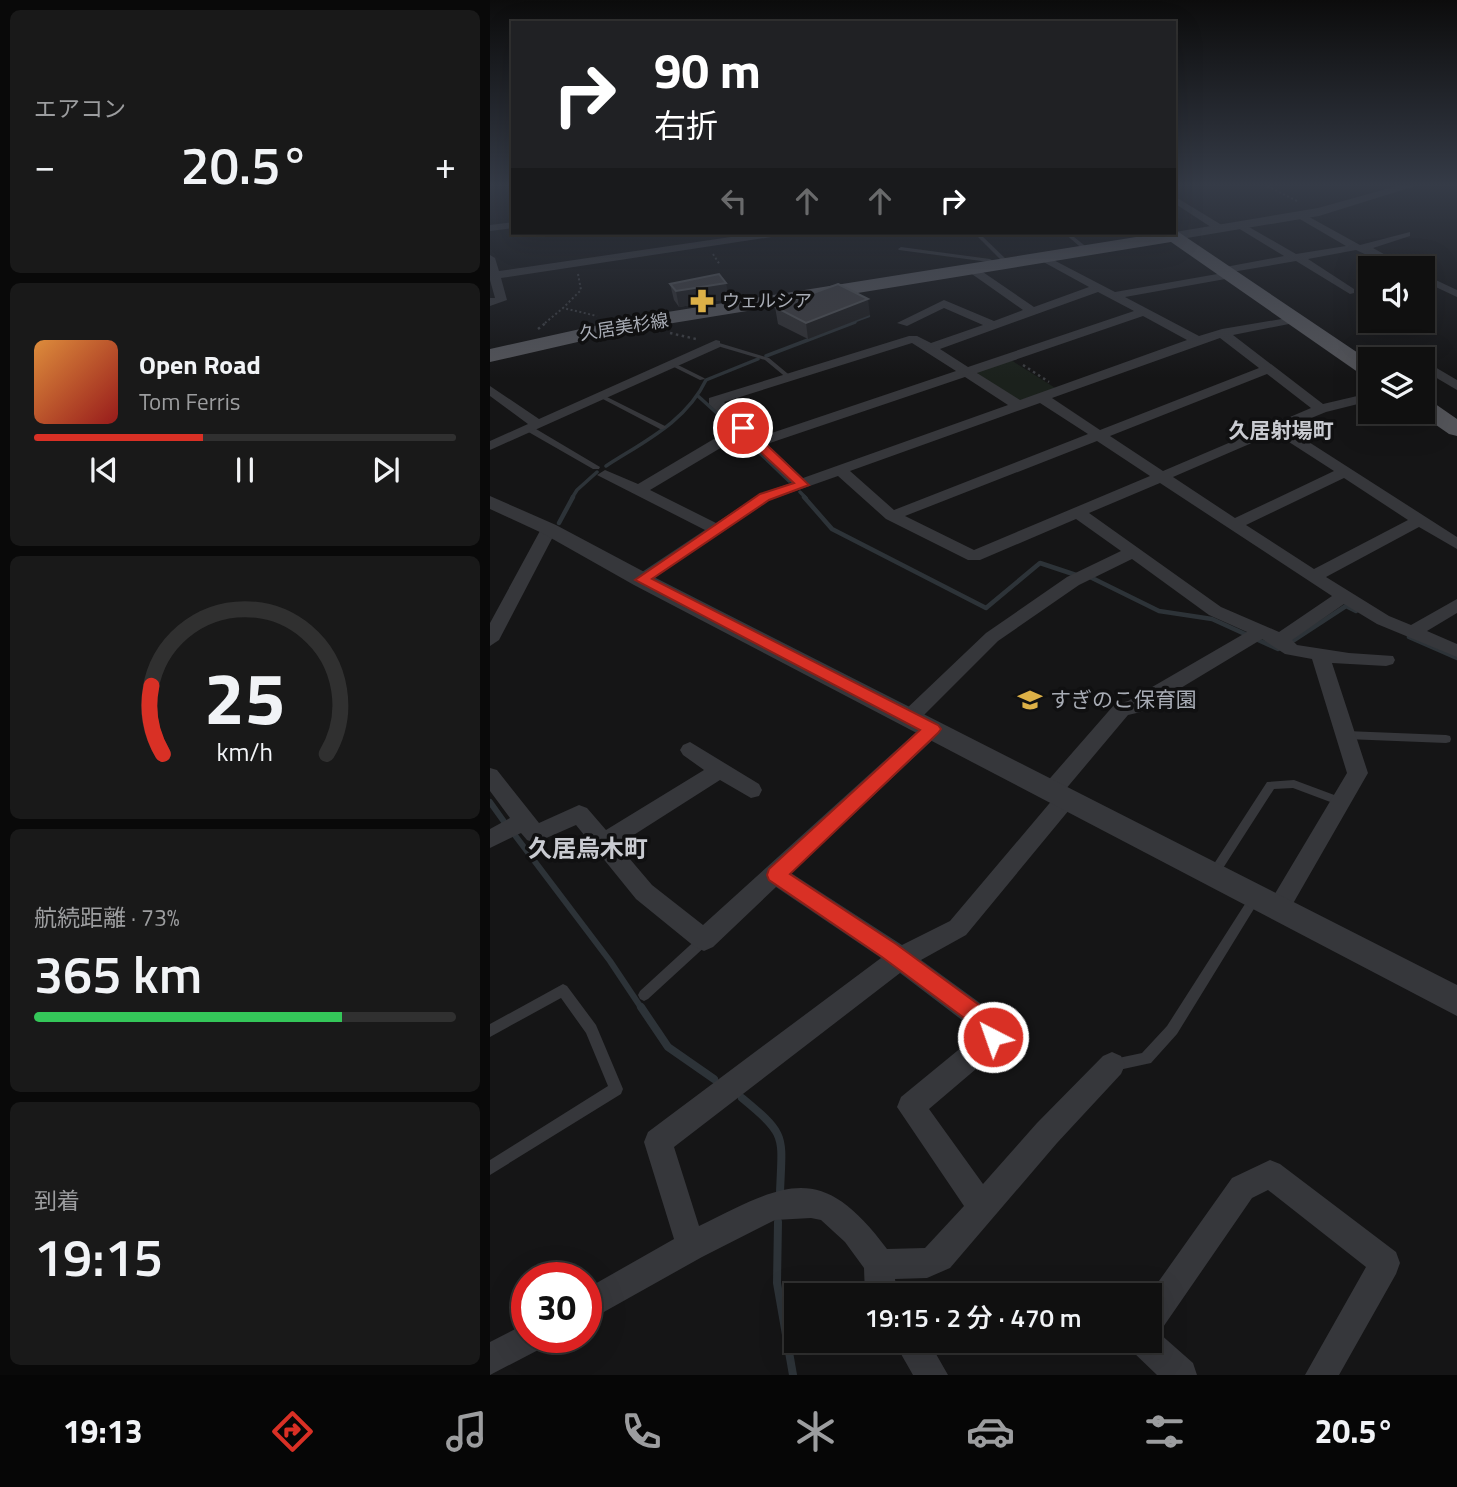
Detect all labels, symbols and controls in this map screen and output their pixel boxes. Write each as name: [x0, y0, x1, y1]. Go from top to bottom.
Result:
text: 90 m: [654, 32, 761, 107]
icon: right: [539, 49, 630, 140]
text: エアコン: [34, 91, 126, 126]
text: 右折: [654, 101, 718, 149]
text: 20.5°: [181, 125, 309, 204]
text: −: [34, 136, 55, 194]
text: +: [435, 136, 456, 194]
icon: left: [715, 182, 753, 220]
icon: ahead: [788, 182, 826, 220]
icon: ahead: [861, 182, 899, 220]
icon: right: [934, 182, 972, 220]
map controls: [1358, 256, 1435, 424]
button: sound: [1358, 256, 1435, 333]
pharmacy icon: ウェルシア: [688, 287, 716, 315]
place label: ウェルシア: [722, 287, 812, 314]
street label: 久居美杉線: [577, 306, 670, 347]
text: Open Road: [139, 345, 261, 384]
button: layers: [1358, 347, 1435, 424]
text: Tom Ferris: [139, 384, 240, 419]
pin: [713, 398, 773, 458]
icon: arrive: [724, 409, 762, 447]
district label: 久居射場町: [1229, 414, 1334, 446]
icon: previous: [85, 451, 123, 489]
icon: pause: [226, 451, 264, 489]
icon: next: [367, 451, 405, 489]
text: 25: [204, 642, 286, 752]
place label: すぎのこ保育園: [1050, 683, 1197, 715]
school or university icon: すぎのこ保育園: [1016, 686, 1044, 714]
text: km/h: [217, 732, 273, 770]
district label: 久居烏木町: [528, 830, 648, 866]
text: 航続距離 · 73%: [34, 900, 180, 935]
text: 365 km: [34, 934, 202, 1013]
position arrow: [956, 1000, 1030, 1074]
text: 到着: [34, 1183, 80, 1218]
text: 19:15: [34, 1217, 163, 1296]
speed limit sign: 30: [511, 1262, 602, 1353]
text: 19:15 · 2 分 · 470 m: [864, 1298, 1082, 1337]
text: 19:13: [63, 1407, 143, 1455]
icon: directions: [268, 1407, 317, 1456]
icon: music: [442, 1407, 491, 1456]
icon: phone: [617, 1407, 666, 1456]
icon: climate: [791, 1407, 840, 1456]
icon: car: [966, 1407, 1015, 1456]
icon: filters: [1140, 1407, 1189, 1456]
text: 20.5°: [1314, 1407, 1394, 1455]

